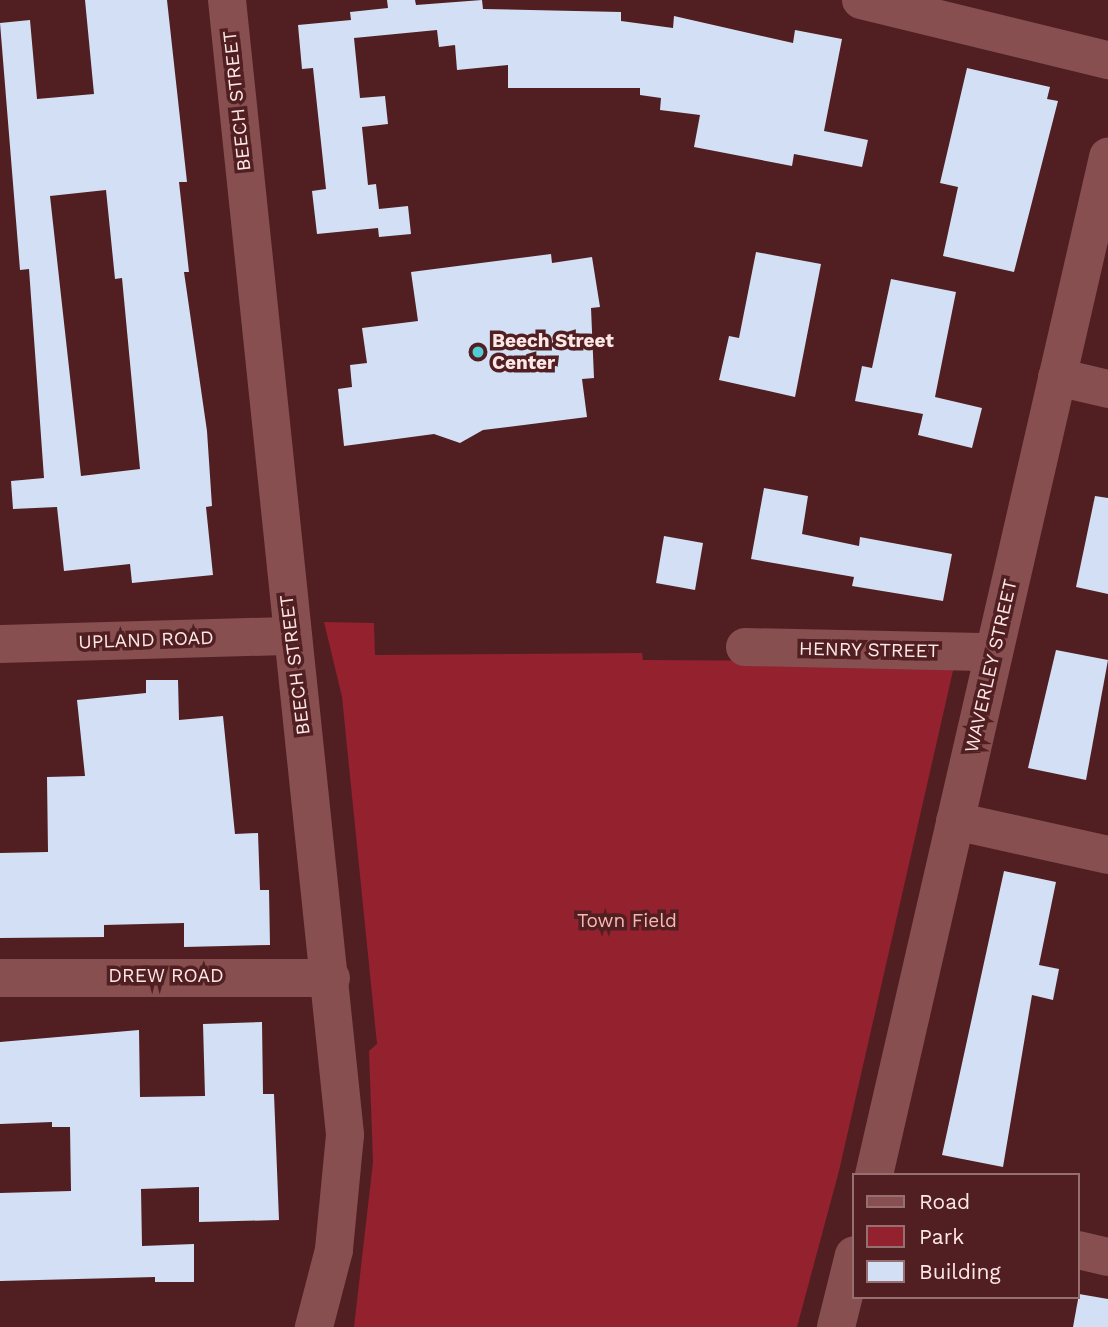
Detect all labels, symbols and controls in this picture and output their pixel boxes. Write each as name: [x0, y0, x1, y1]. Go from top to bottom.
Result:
street label: BEECH STREET: [218, 30, 256, 172]
place label: Beech Street Center: [492, 330, 614, 374]
marker: Beech Street Center: [470, 344, 486, 360]
street label: WAVERLEY STREET: [960, 577, 1022, 755]
street label: BEECH STREET: [275, 594, 315, 736]
street label: UPLAND ROAD: [78, 626, 214, 654]
street label: HENRY STREET: [798, 637, 940, 663]
park label: Town Field: [577, 910, 677, 932]
street label: DREW ROAD: [108, 965, 224, 987]
legend: [852, 1173, 1080, 1299]
text: Road: [919, 1189, 970, 1214]
text: Park: [919, 1224, 964, 1249]
text: Building: [919, 1259, 1001, 1284]

